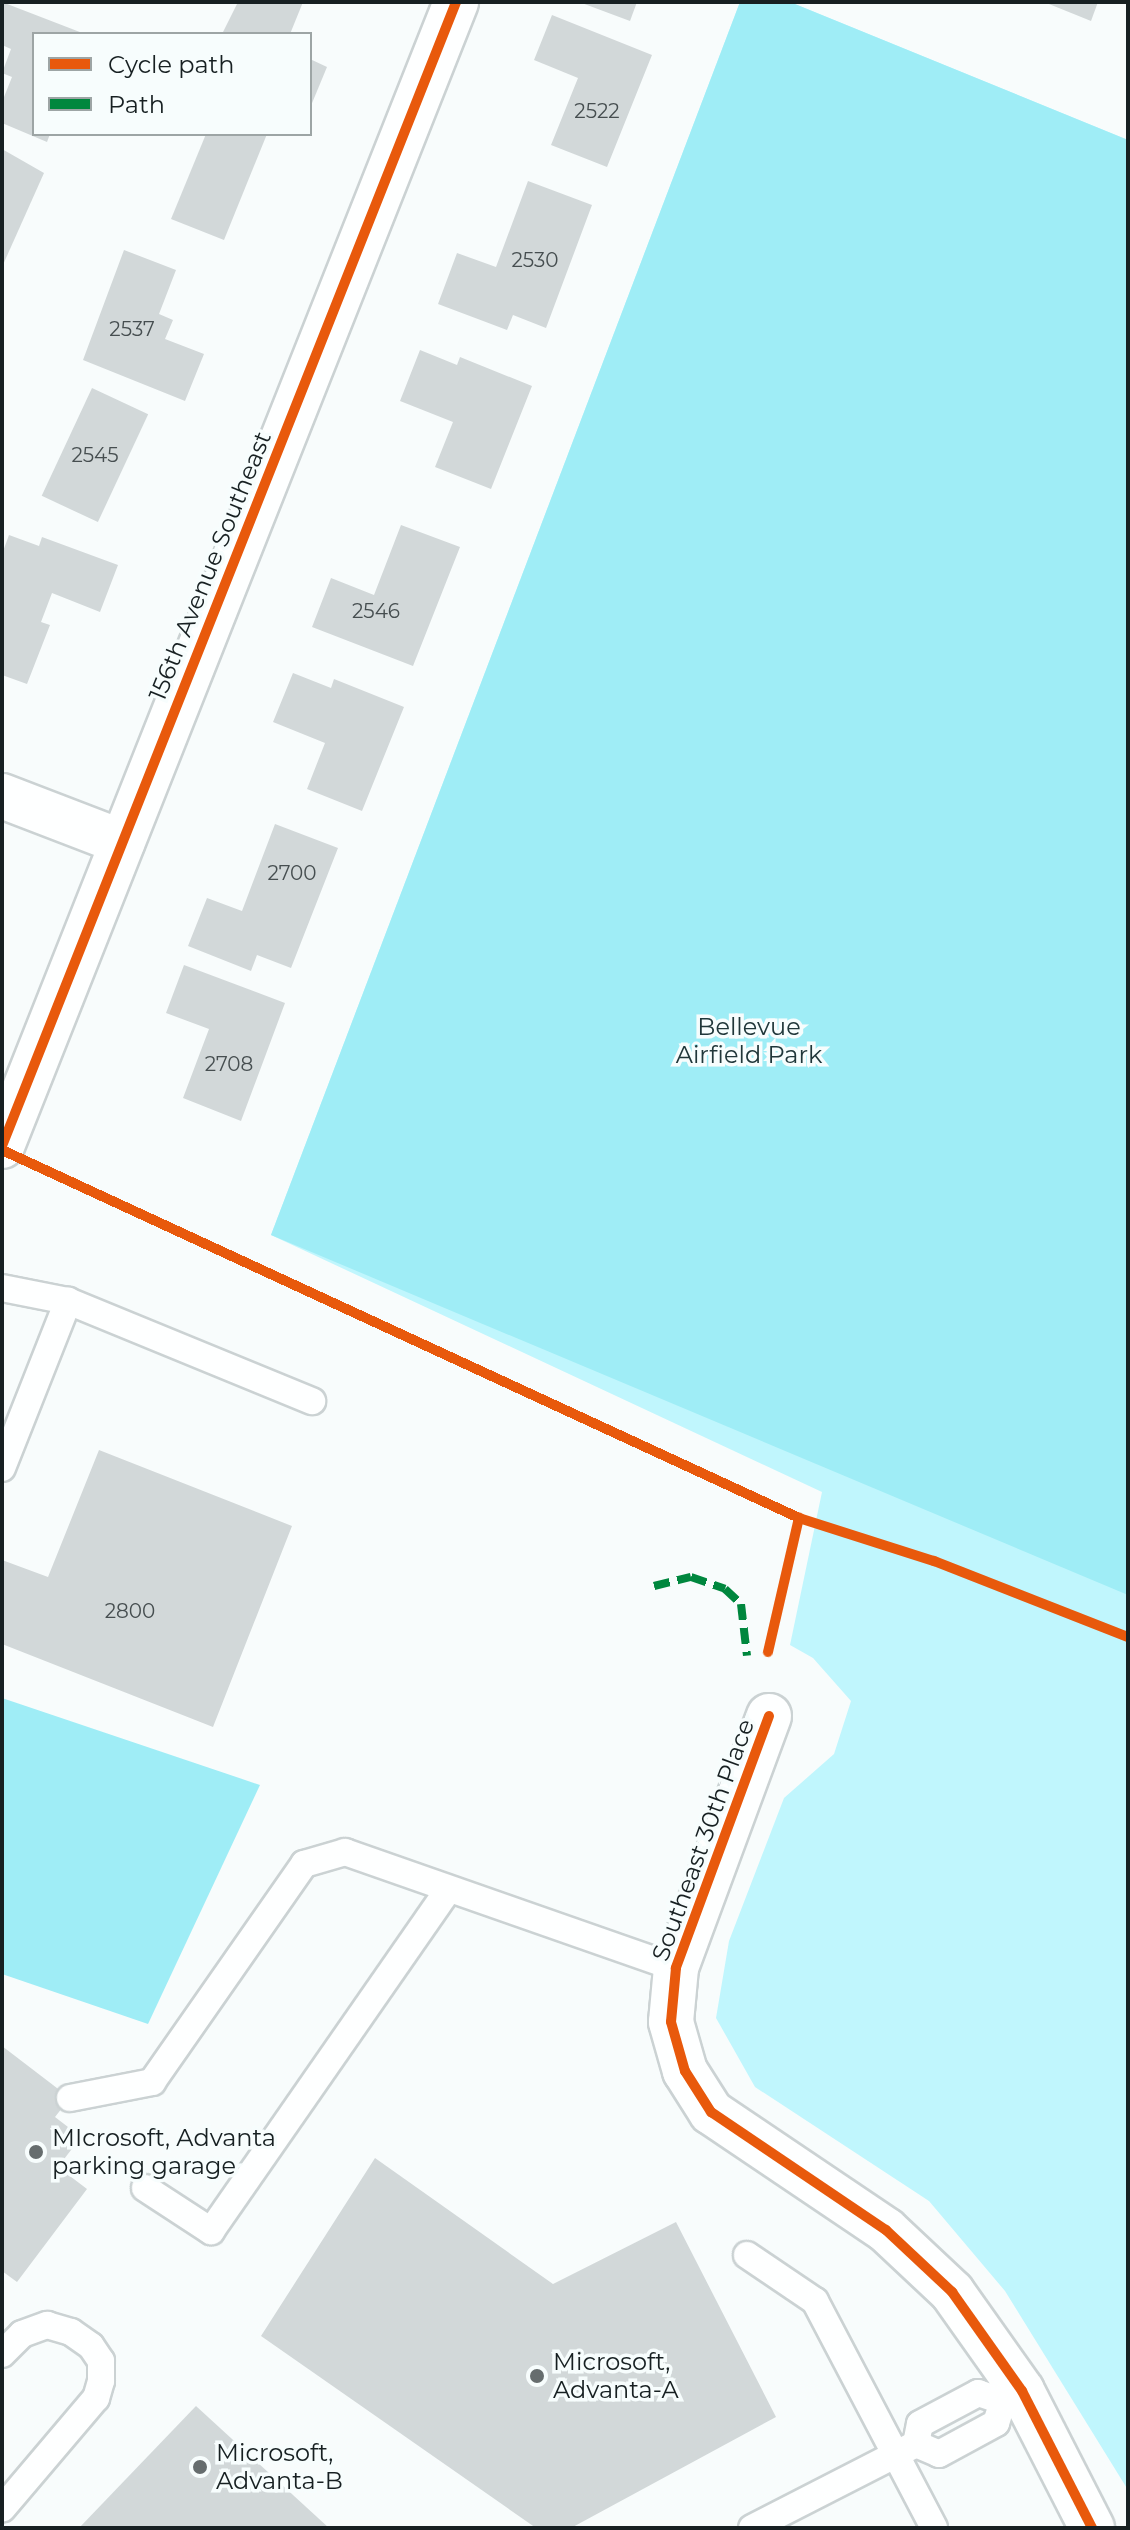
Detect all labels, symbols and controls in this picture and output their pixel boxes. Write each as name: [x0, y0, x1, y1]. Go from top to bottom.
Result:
legend: [32, 32, 312, 136]
text: Cycle path: [108, 50, 235, 79]
text: Path: [108, 90, 165, 119]
house number: 2522: [574, 99, 620, 123]
house number: 2530: [511, 248, 559, 272]
house number: 2537: [109, 317, 155, 341]
street label: 156th Avenue Southeast: [143, 427, 277, 705]
house number: 2545: [71, 443, 119, 467]
house number: 2546: [352, 599, 400, 623]
house number: 2700: [267, 861, 317, 885]
park label: Bellevue Airfield Park: [676, 1013, 822, 1069]
house number: 2708: [205, 1052, 253, 1076]
house number: 2800: [105, 1599, 155, 1623]
street label: Southeast 30th Place: [646, 1715, 760, 1965]
place label: MIcrosoft, Advanta parking garage: [52, 2124, 276, 2180]
marker: MIcrosoft, Advanta parking garage: [27, 2143, 45, 2161]
place label: Microsoft, Advanta-A: [553, 2348, 679, 2404]
marker: Microsoft, Advanta-A: [528, 2367, 546, 2385]
place label: Microsoft, Advanta-B: [216, 2439, 343, 2495]
marker: Microsoft, Advanta-B: [191, 2458, 209, 2476]

